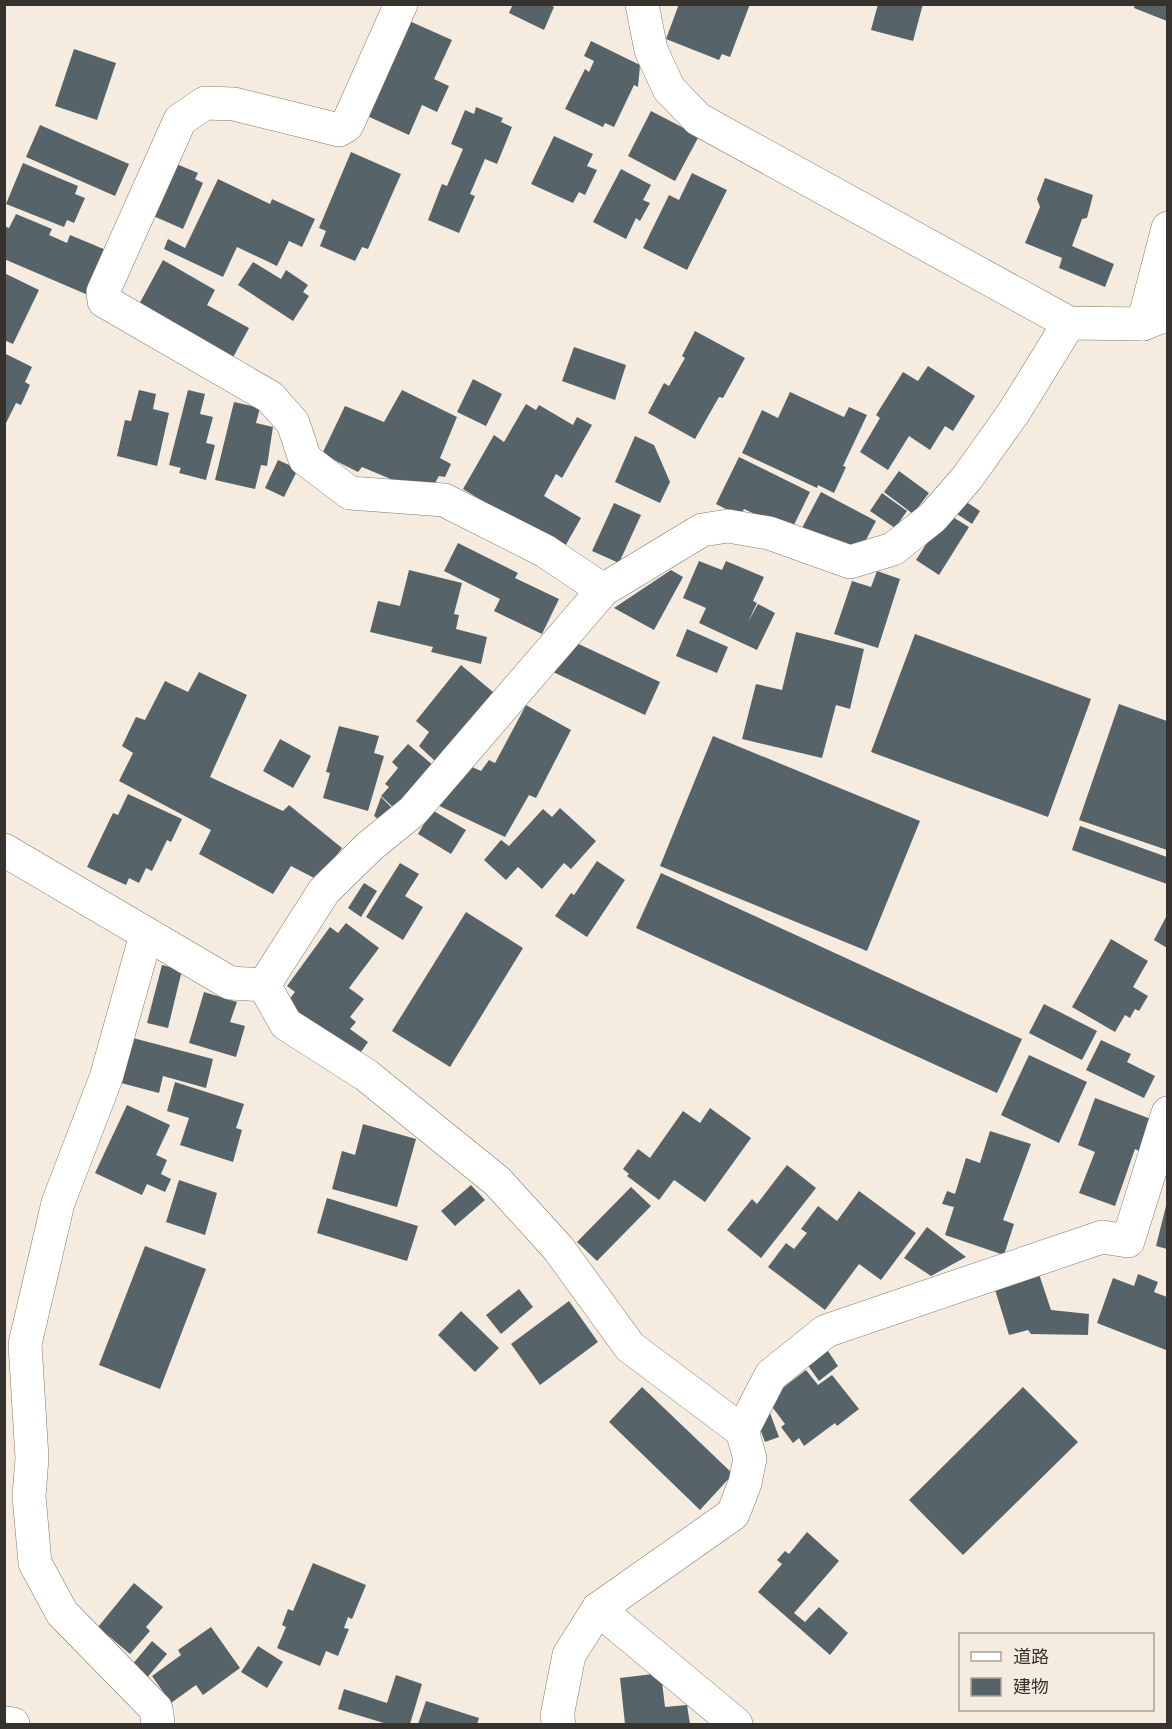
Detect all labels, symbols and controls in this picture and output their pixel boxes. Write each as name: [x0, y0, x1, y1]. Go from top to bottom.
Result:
legend: [959, 1633, 1154, 1711]
text: 道路: [1013, 1645, 1049, 1668]
text: 建物: [1013, 1675, 1049, 1698]

